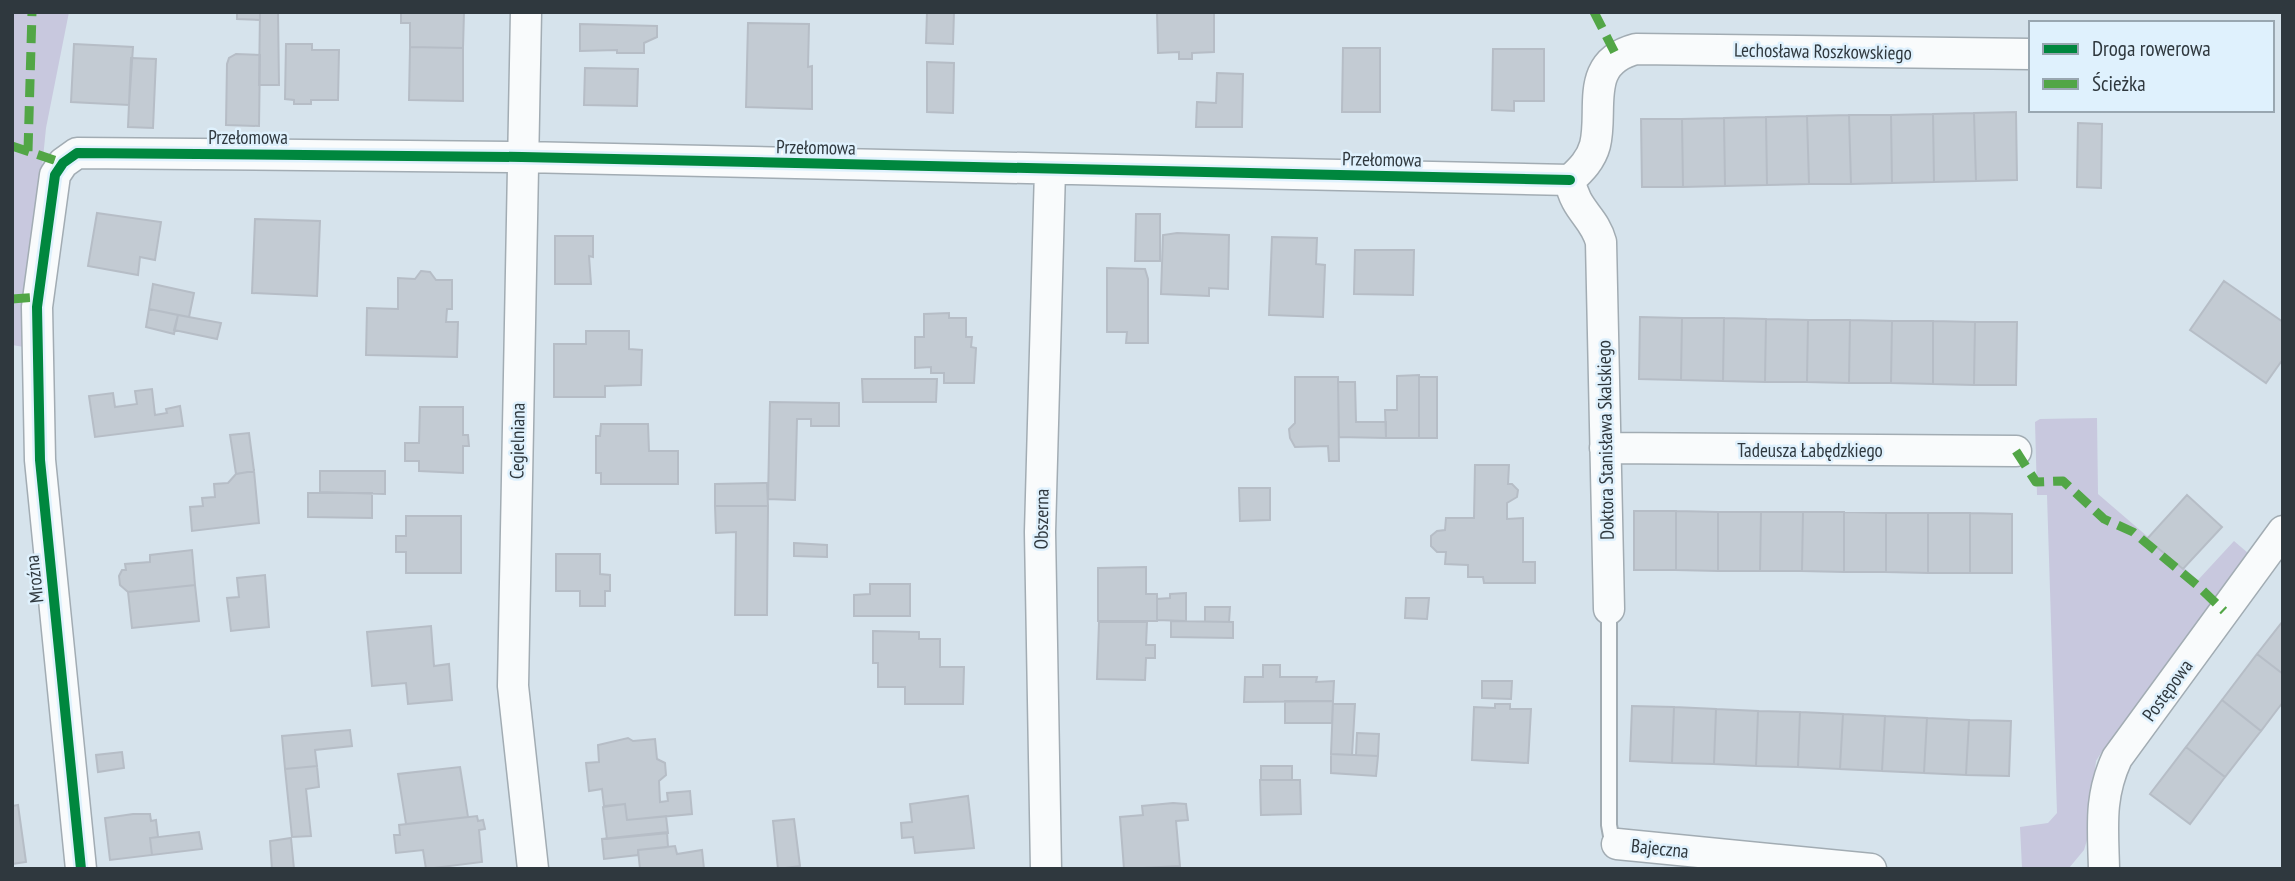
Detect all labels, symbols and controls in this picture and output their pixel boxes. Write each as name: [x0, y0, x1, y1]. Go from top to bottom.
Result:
legend: [2029, 21, 2274, 112]
text: Droga rowerowa: [2092, 35, 2211, 62]
street label: Lechosława Roszkowskiego: [1734, 37, 1912, 65]
text: Ścieżka: [2092, 70, 2146, 97]
street label: Przełomowa: [208, 125, 288, 149]
street label: Przełomowa: [776, 134, 856, 160]
street label: Przełomowa: [1342, 146, 1422, 172]
street label: Doktora Stanisława Skalskiego: [1591, 340, 1619, 540]
street label: Cegielniana: [504, 403, 530, 479]
street label: Tadeusza Łabędzkiego: [1737, 438, 1883, 462]
street label: Obszerna: [1028, 488, 1054, 550]
street label: Mroźna: [20, 554, 48, 604]
street label: Postępowa: [2137, 654, 2197, 726]
street label: Bajeczna: [1630, 833, 1690, 863]

